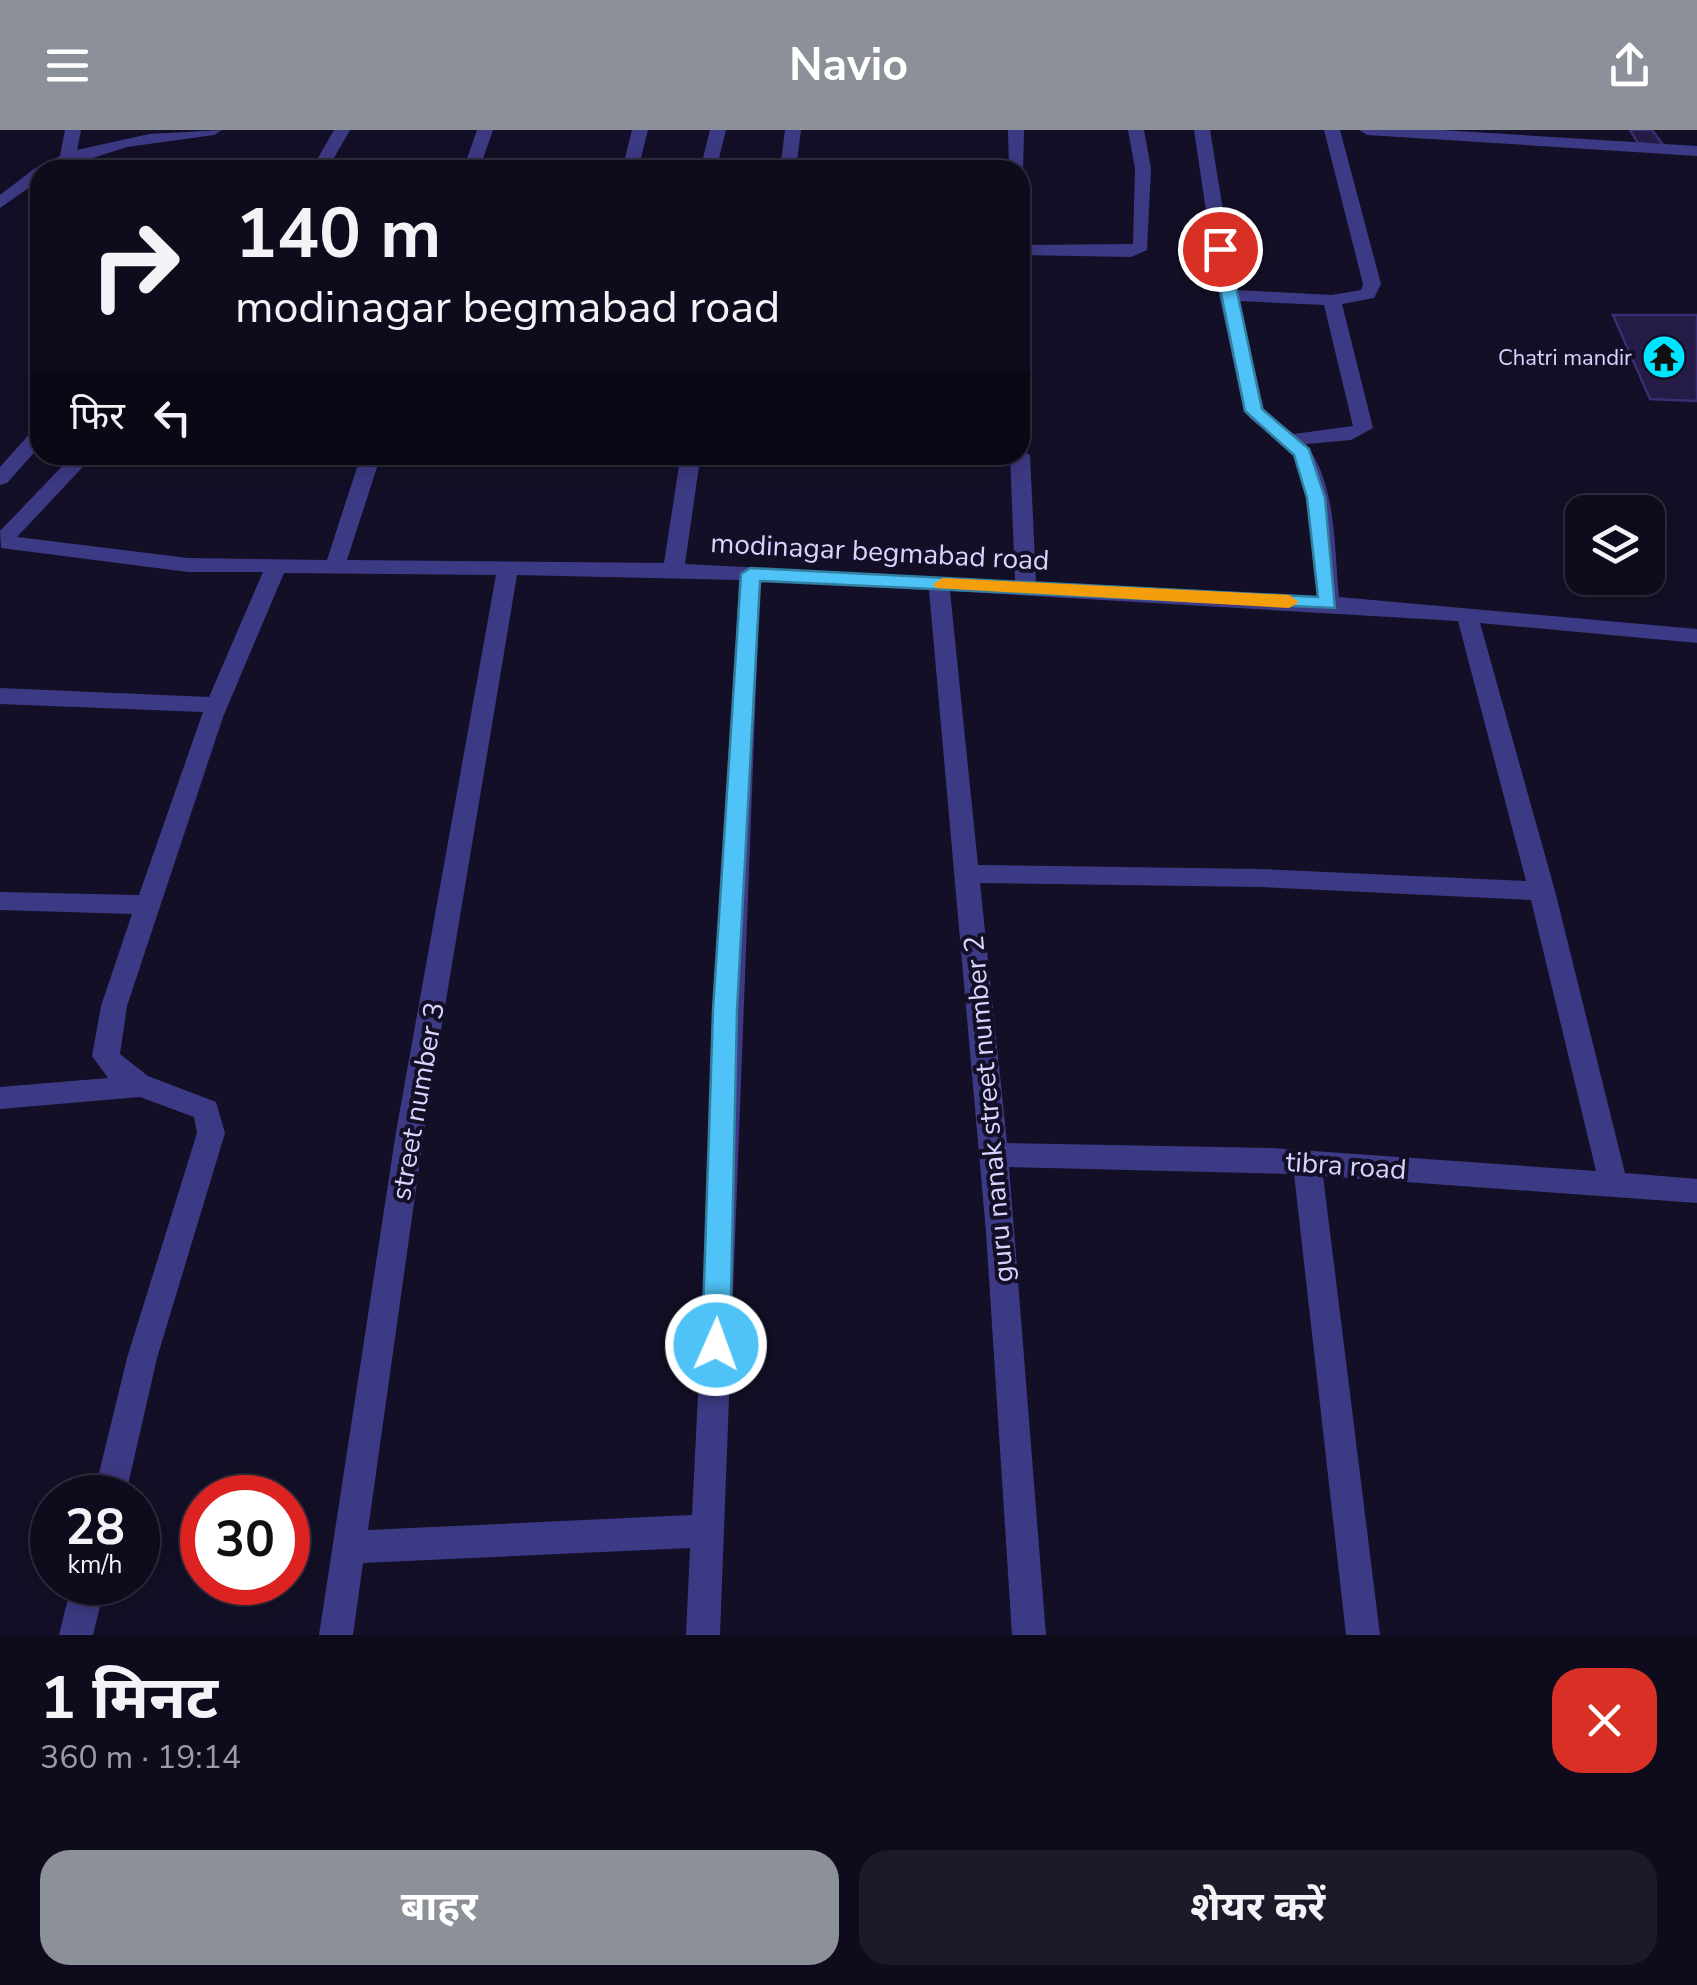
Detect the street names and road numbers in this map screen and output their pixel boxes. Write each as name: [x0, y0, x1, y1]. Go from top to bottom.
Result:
street label: modinagar begmabad road: [710, 524, 1050, 580]
street label: guru nanak street number 2: [955, 934, 1023, 1284]
street label: street number 3: [382, 999, 454, 1203]
street label: tibra road: [1284, 1143, 1408, 1189]

